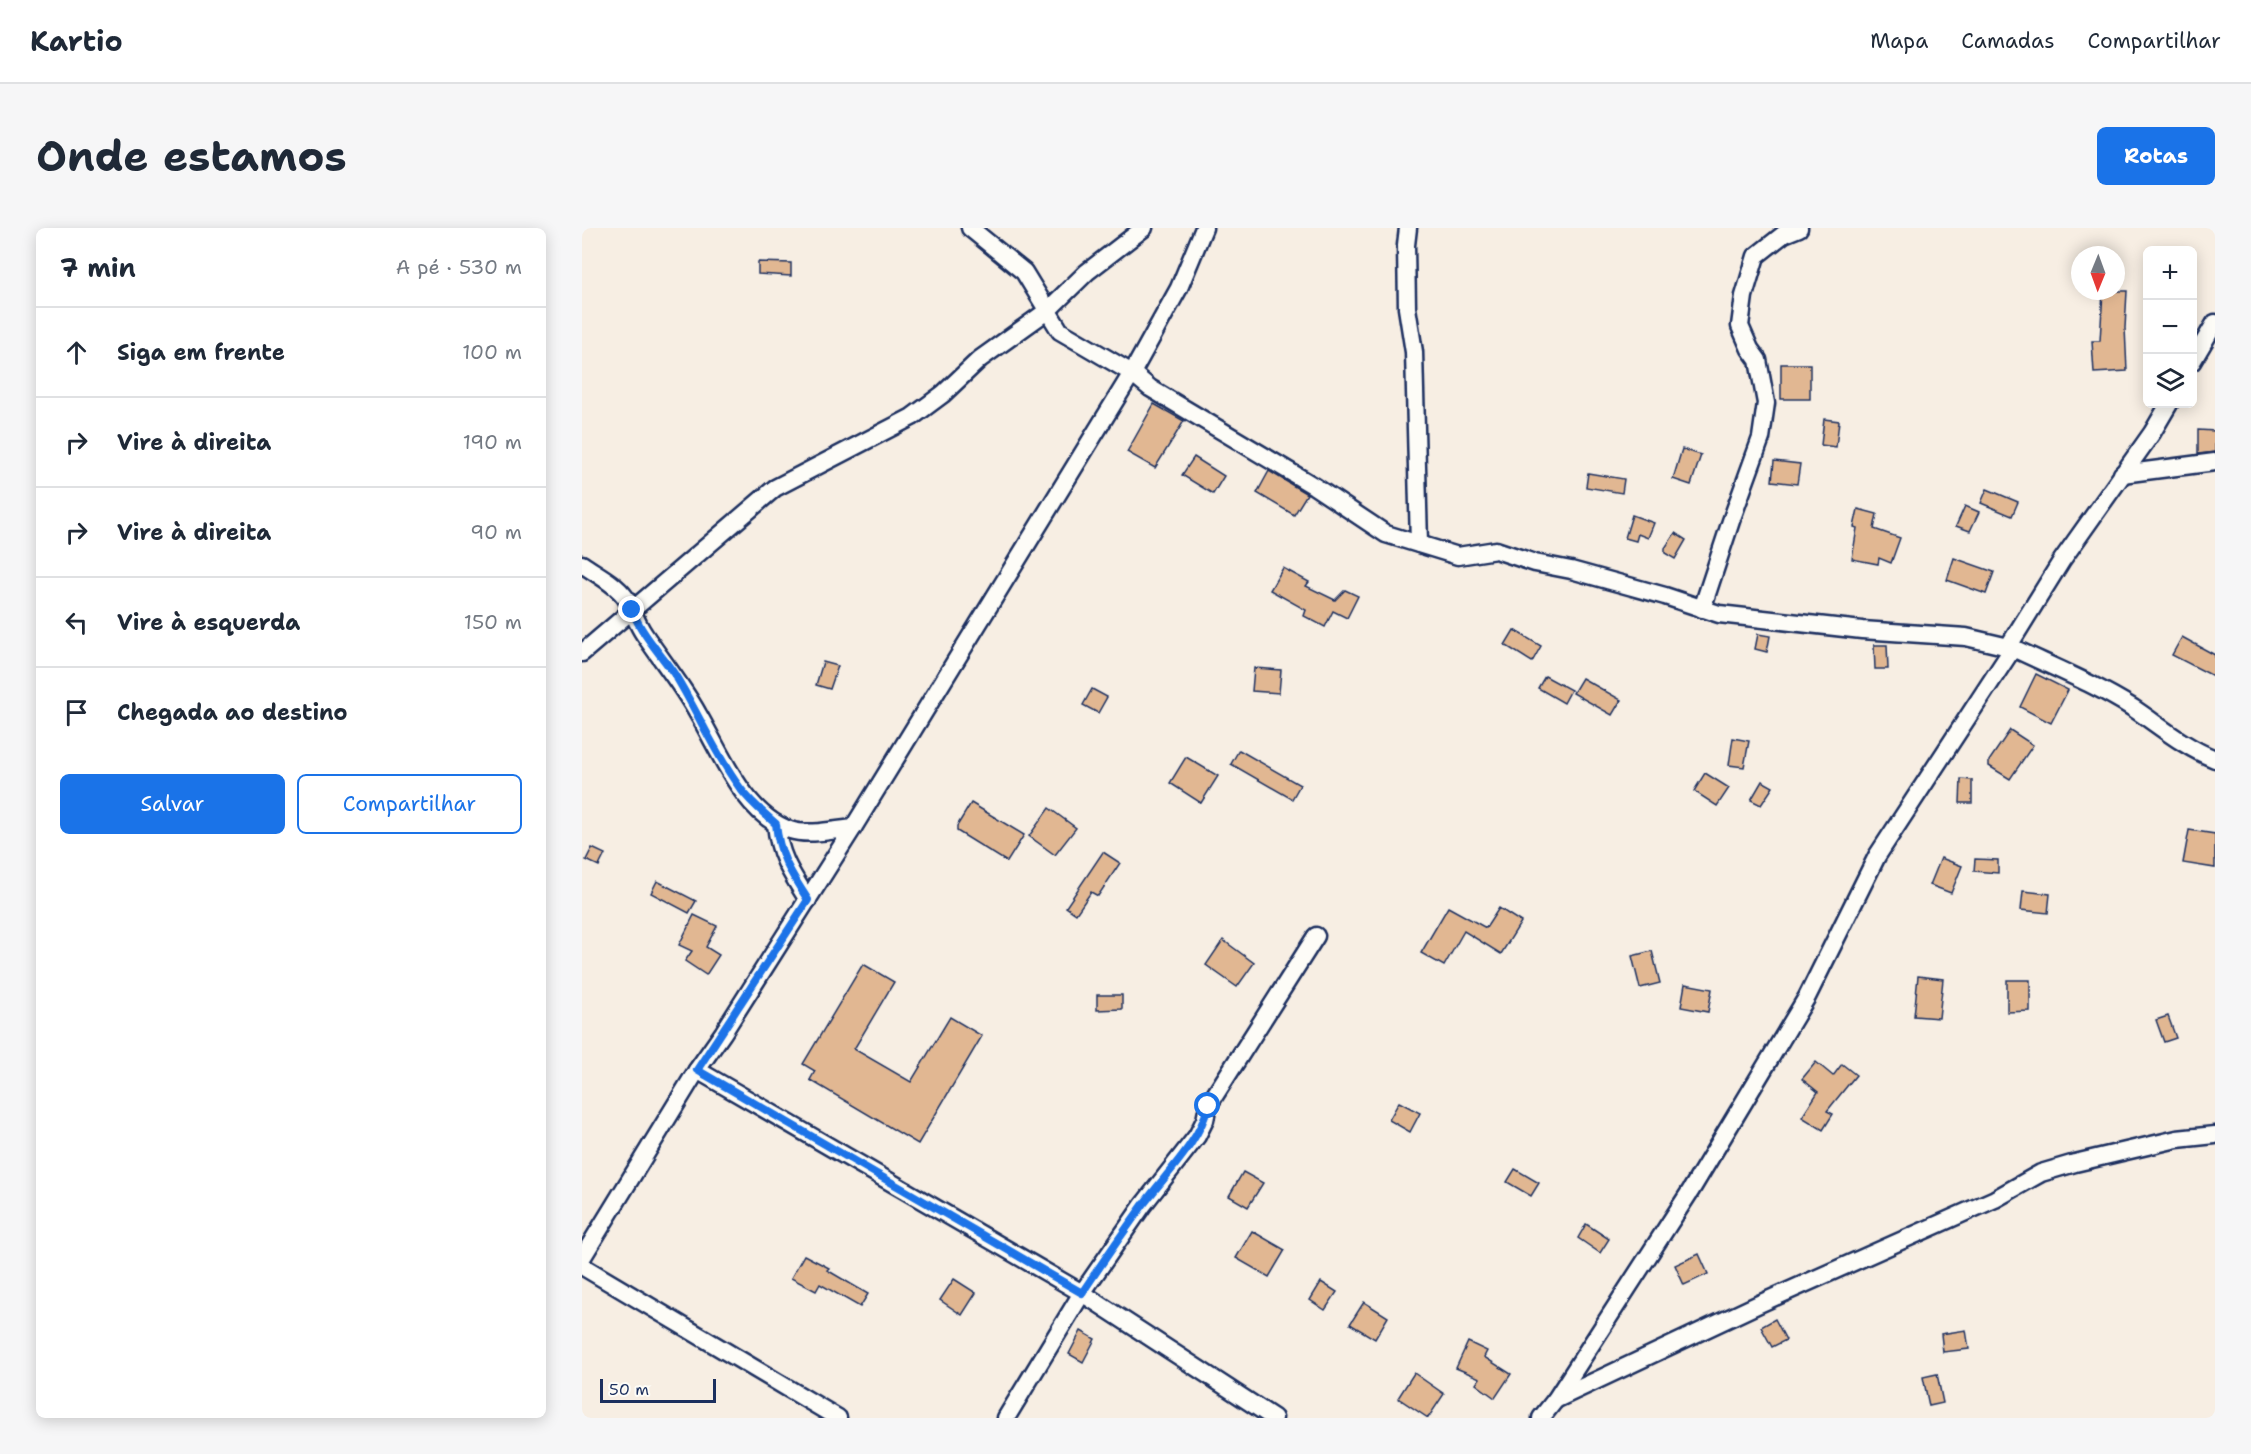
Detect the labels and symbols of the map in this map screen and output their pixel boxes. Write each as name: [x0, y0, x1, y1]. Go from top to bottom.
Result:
north arrow: [2071, 246, 2125, 300]
route end: [618, 596, 644, 622]
route start: [1194, 1092, 1220, 1118]
scale bar: [600, 1376, 716, 1404]

